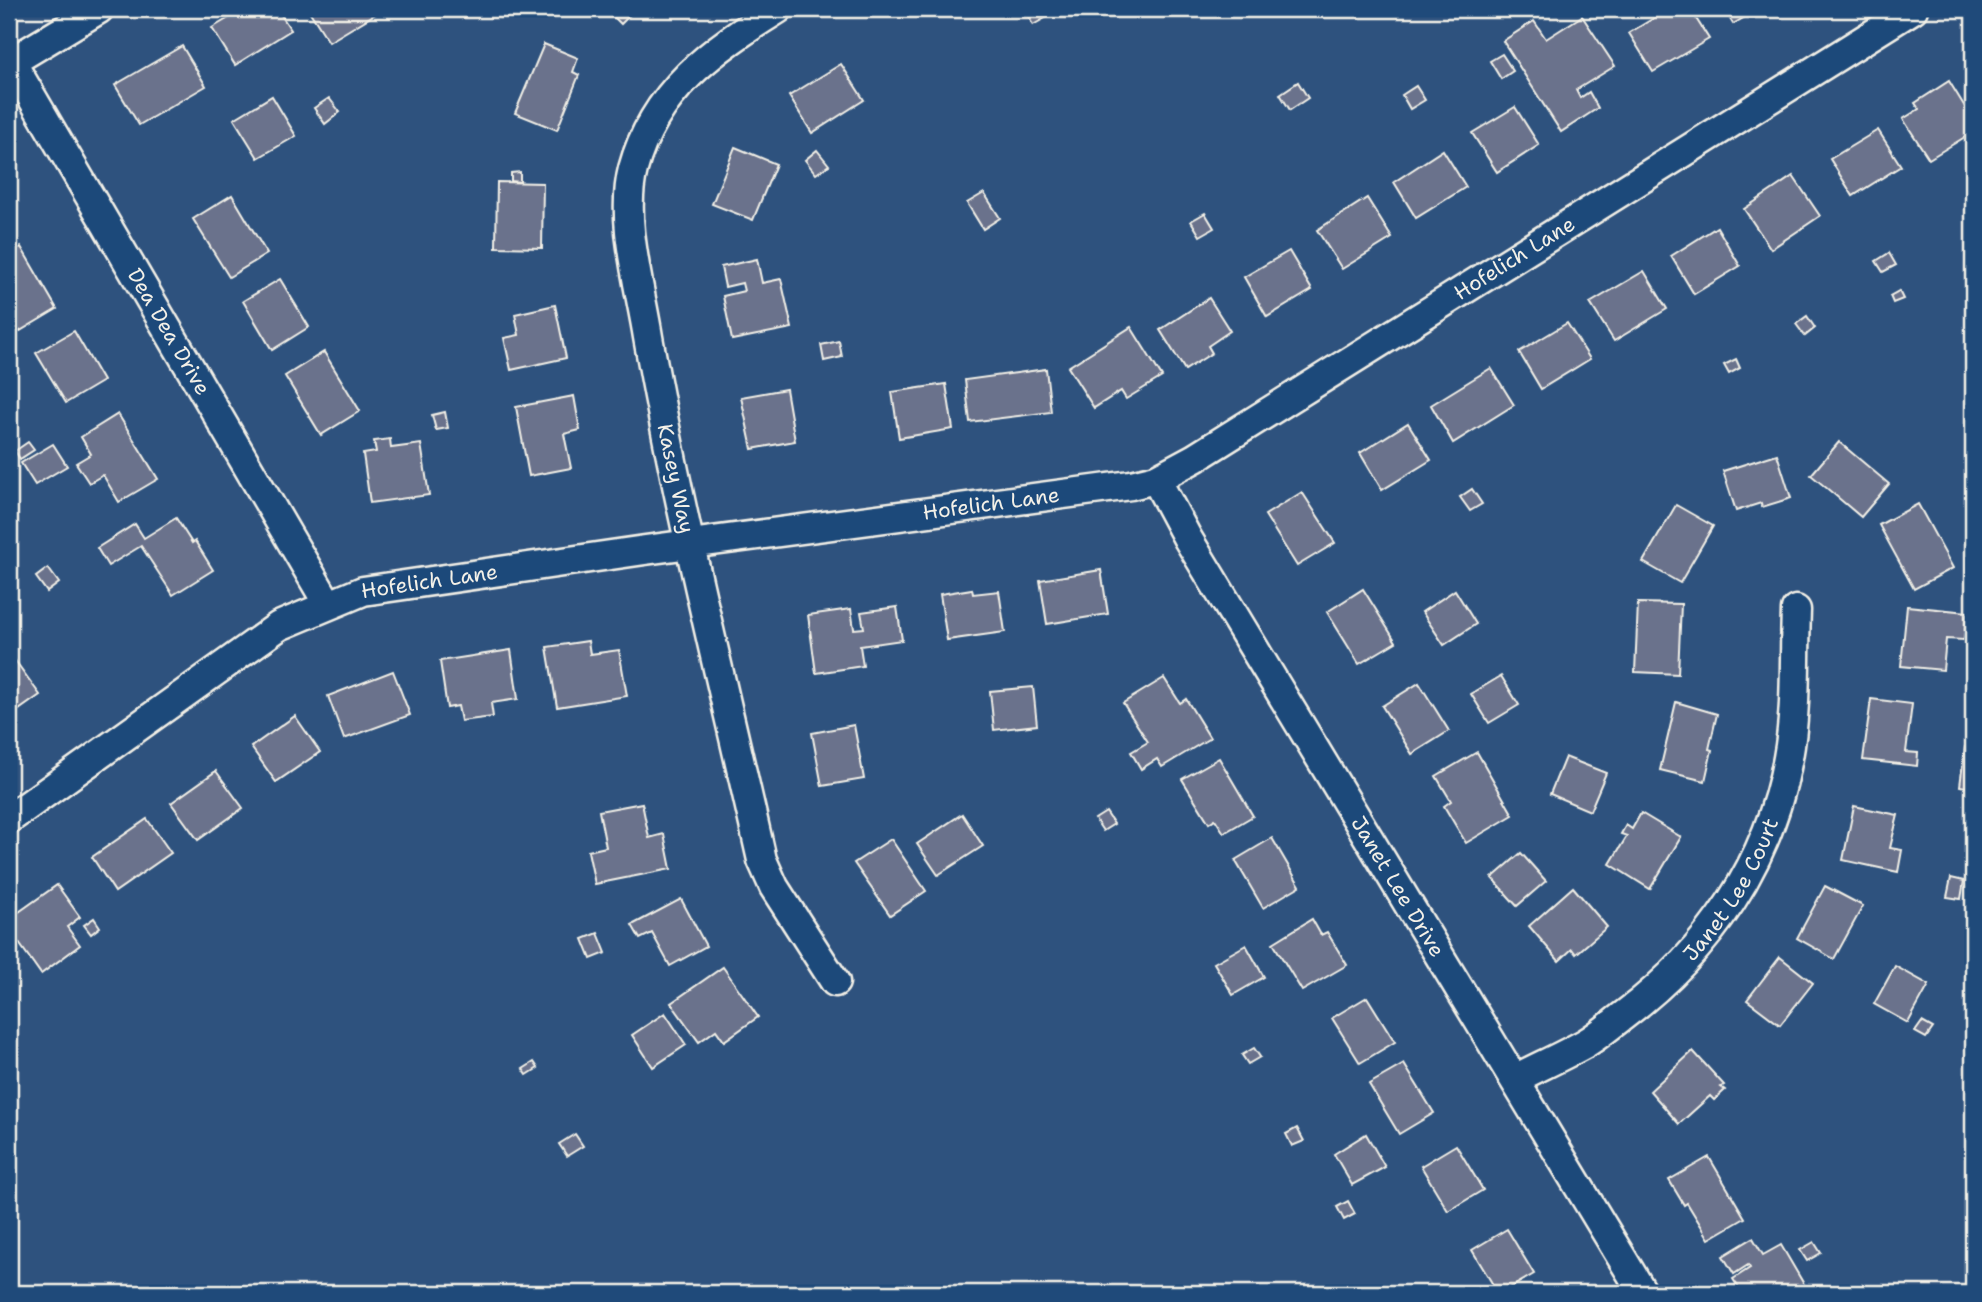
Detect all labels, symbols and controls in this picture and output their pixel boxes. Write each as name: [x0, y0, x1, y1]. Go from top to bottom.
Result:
street label: Hofelich Lane: [1449, 210, 1580, 307]
street label: Dea Dea Drive: [121, 263, 217, 400]
street label: Kasey Way: [651, 421, 701, 536]
street label: Hofelich Lane: [921, 481, 1061, 527]
street label: Hofelich Lane: [359, 558, 500, 605]
street label: Janet Lee Drive: [1345, 811, 1451, 962]
street label: Janet Lee Court: [1677, 814, 1785, 967]

